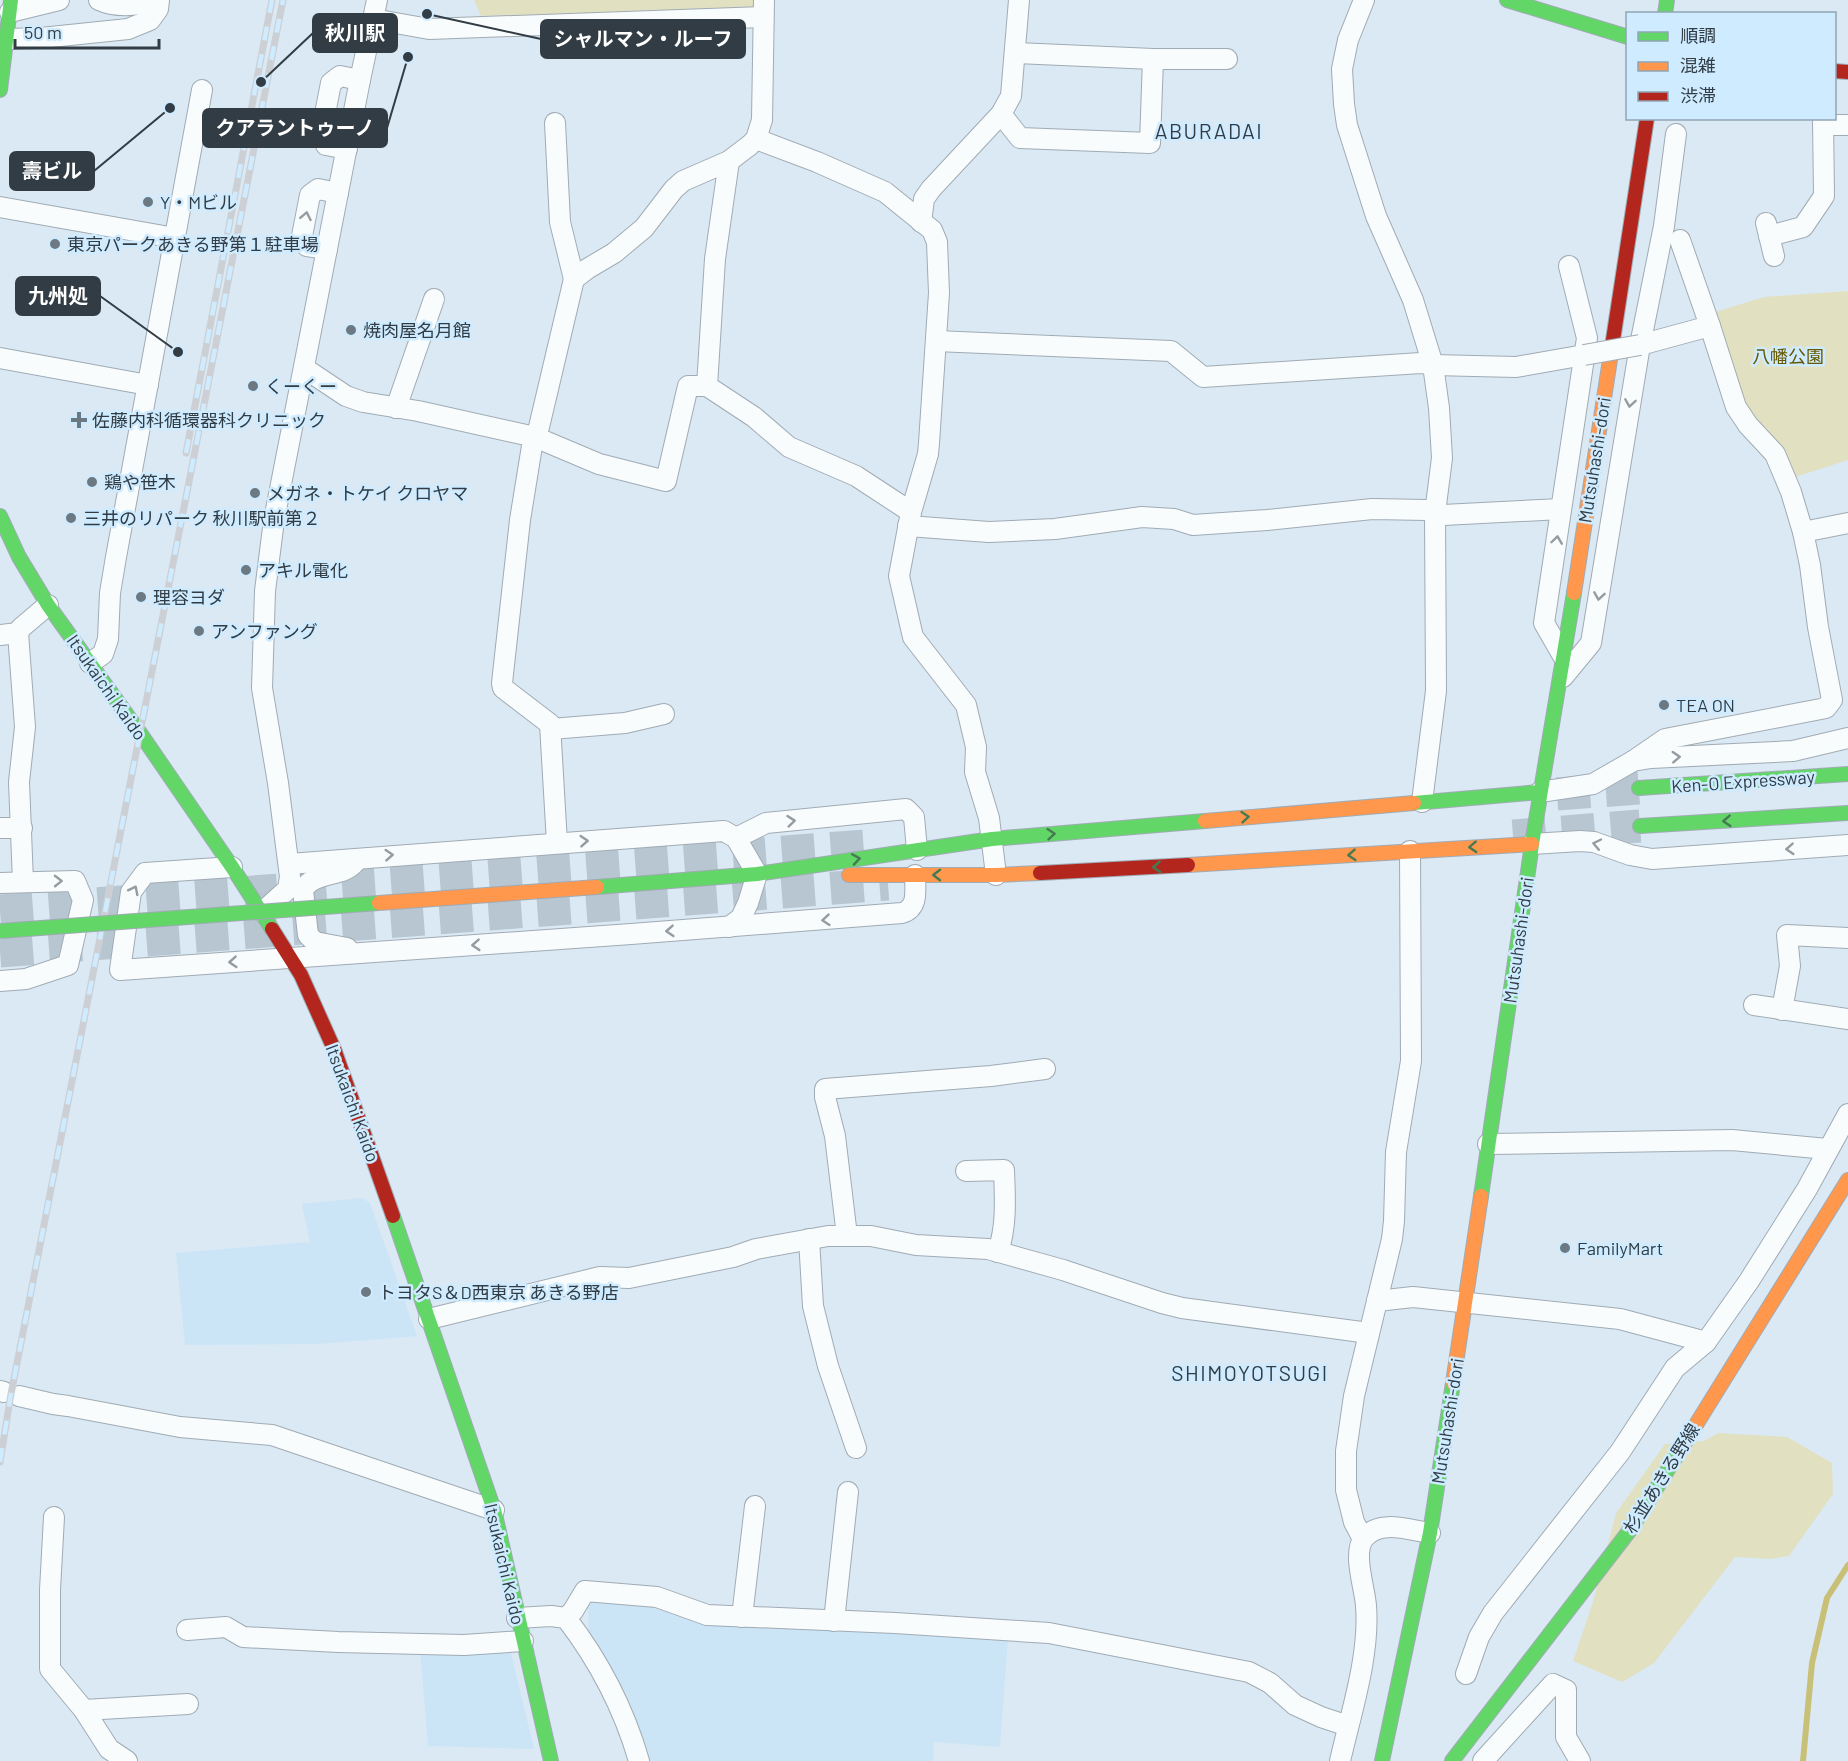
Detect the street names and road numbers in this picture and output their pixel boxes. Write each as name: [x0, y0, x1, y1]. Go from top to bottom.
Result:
street label: Mutsuhashi-dori: [1573, 396, 1615, 524]
street label: Itsukaichi Kaido: [62, 630, 152, 744]
street label: Ken-O Expressway: [1671, 765, 1815, 797]
street label: Mutsuhashi-dori: [1498, 876, 1538, 1004]
street label: Itsukaichi Kaido: [321, 1041, 385, 1165]
street label: Mutsuhashi-dori: [1426, 1357, 1468, 1485]
street label: 杉並あきる野線: [1618, 1419, 1704, 1537]
street label: Itsukaichi Kaido: [480, 1501, 530, 1627]

